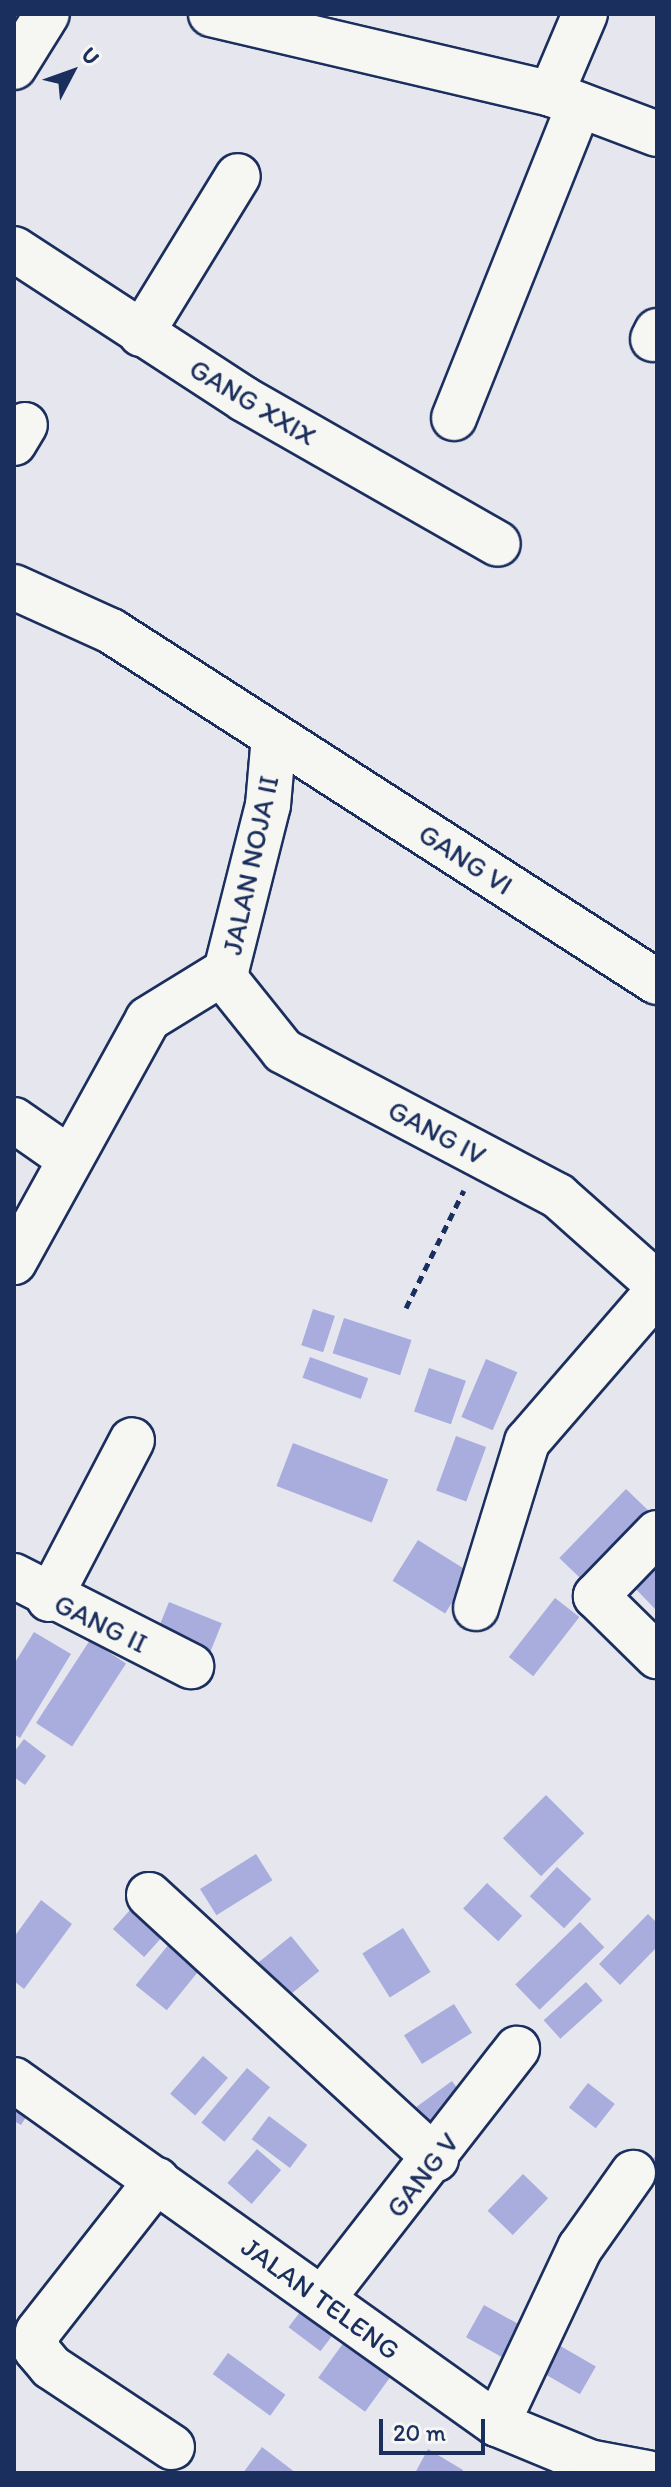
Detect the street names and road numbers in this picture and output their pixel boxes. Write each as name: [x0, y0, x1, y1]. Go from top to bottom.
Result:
street label: GANG XXIX: [182, 350, 324, 454]
street label: JALAN NOJA II: [215, 772, 285, 958]
street label: GANG VI: [411, 815, 521, 903]
street label: GANG IV: [381, 1092, 493, 1172]
street label: GANG II: [49, 1586, 153, 1660]
street label: GANG V: [379, 2126, 465, 2224]
street label: JALAN TELENG: [235, 2229, 407, 2367]

